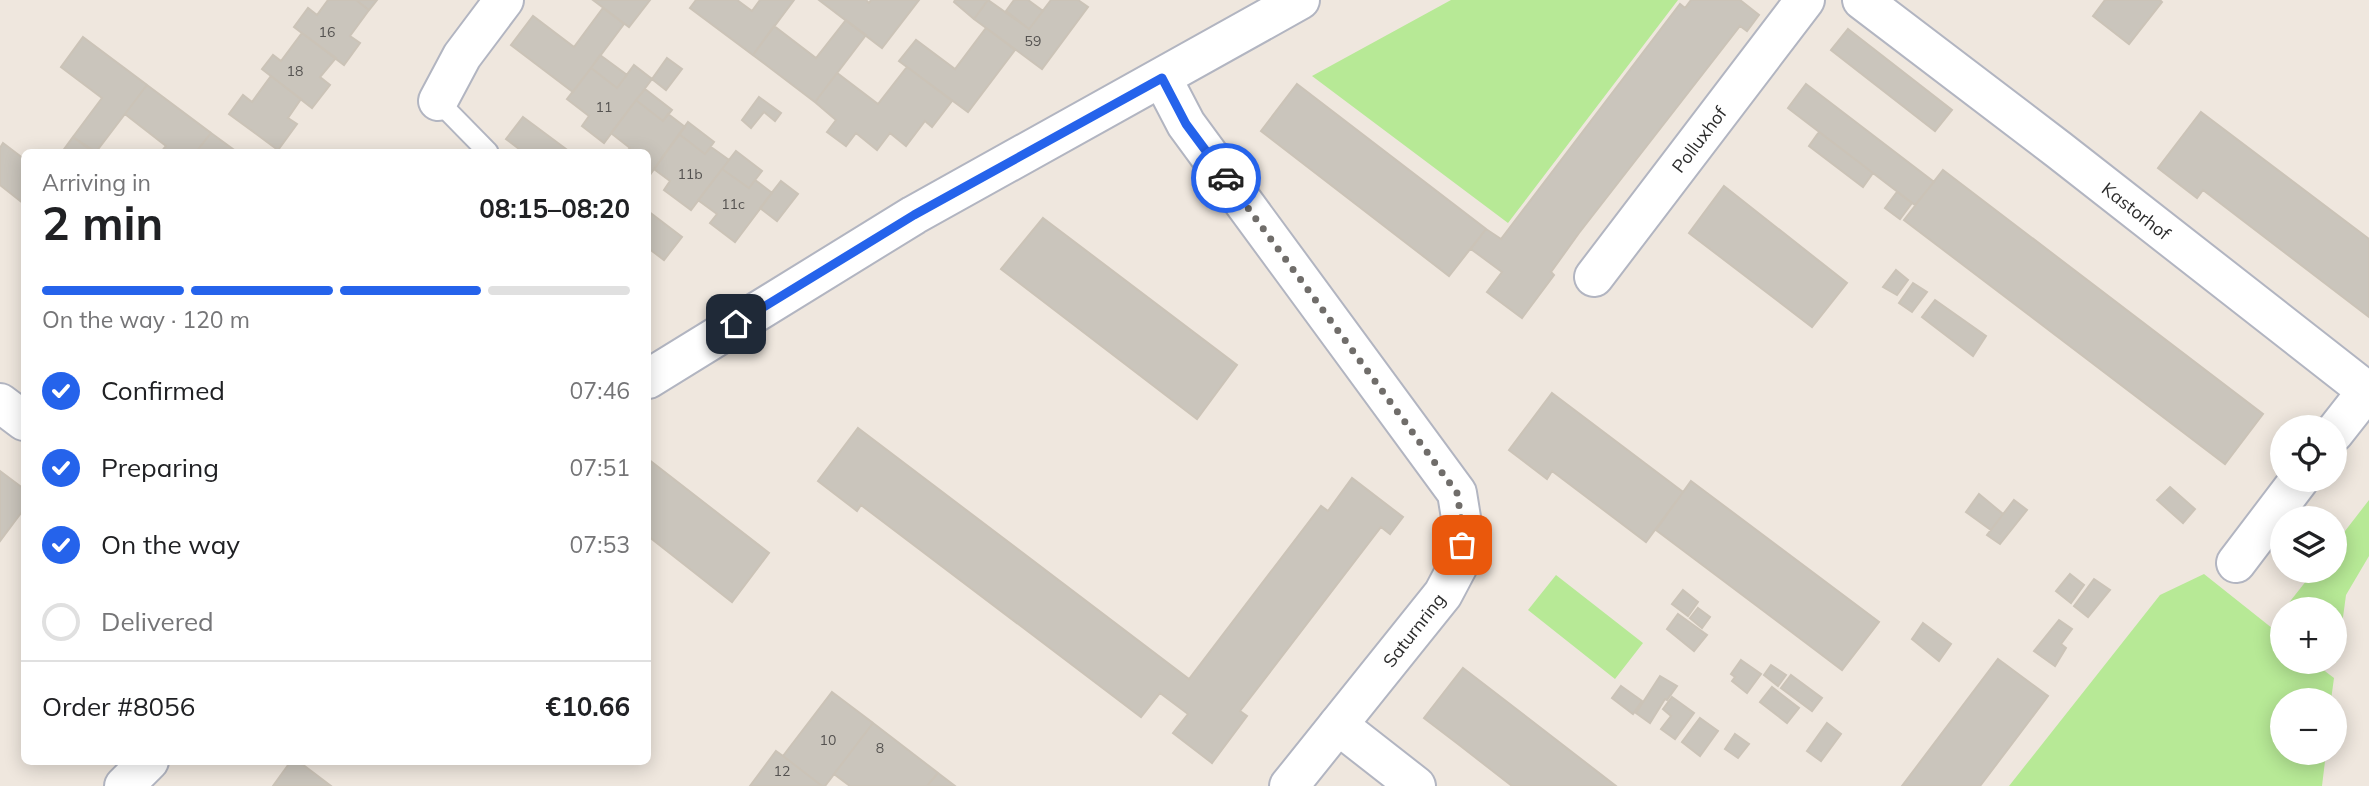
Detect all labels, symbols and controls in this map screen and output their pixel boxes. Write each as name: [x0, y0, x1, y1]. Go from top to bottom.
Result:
house number: 16: [319, 23, 335, 41]
house number: 59: [1025, 32, 1041, 50]
house number: 18: [287, 62, 303, 80]
house number: 11: [596, 98, 612, 116]
street label: Polluxhof: [1666, 101, 1732, 177]
courier: [1191, 143, 1261, 213]
icon: car: [1207, 159, 1245, 197]
house number: 11b: [677, 165, 703, 183]
text: Arriving in: [42, 168, 151, 197]
street label: Kastorhof: [2098, 177, 2176, 245]
text: 08:15–08:20: [479, 192, 630, 225]
text: 2 min: [42, 194, 163, 252]
house number: 11c: [721, 195, 745, 213]
pin: [706, 294, 766, 354]
text: On the way · 120 m: [42, 305, 250, 334]
icon: home: [717, 305, 755, 343]
icon: check: [42, 372, 80, 410]
text: Confirmed: [101, 374, 225, 407]
text: 07:46: [570, 376, 630, 405]
map controls: [2270, 415, 2347, 765]
button: locate: [2270, 415, 2347, 492]
icon: check: [42, 449, 80, 487]
text: Preparing: [101, 451, 219, 484]
text: 07:51: [570, 453, 630, 482]
button: layers: [2270, 506, 2347, 583]
pin: [1432, 515, 1492, 575]
icon: check: [42, 526, 80, 564]
icon: bag: [1443, 526, 1481, 564]
text: On the way: [101, 528, 240, 561]
text: 07:53: [570, 530, 630, 559]
street label: Saturnring: [1378, 588, 1450, 672]
button: +: [2270, 597, 2347, 674]
text: Delivered: [101, 605, 214, 638]
button: −: [2270, 688, 2347, 765]
text: Order #8056: [42, 690, 195, 723]
text: €10.66: [546, 690, 630, 723]
house number: 10: [820, 731, 836, 749]
house number: 8: [876, 739, 884, 757]
house number: 12: [774, 762, 790, 780]

